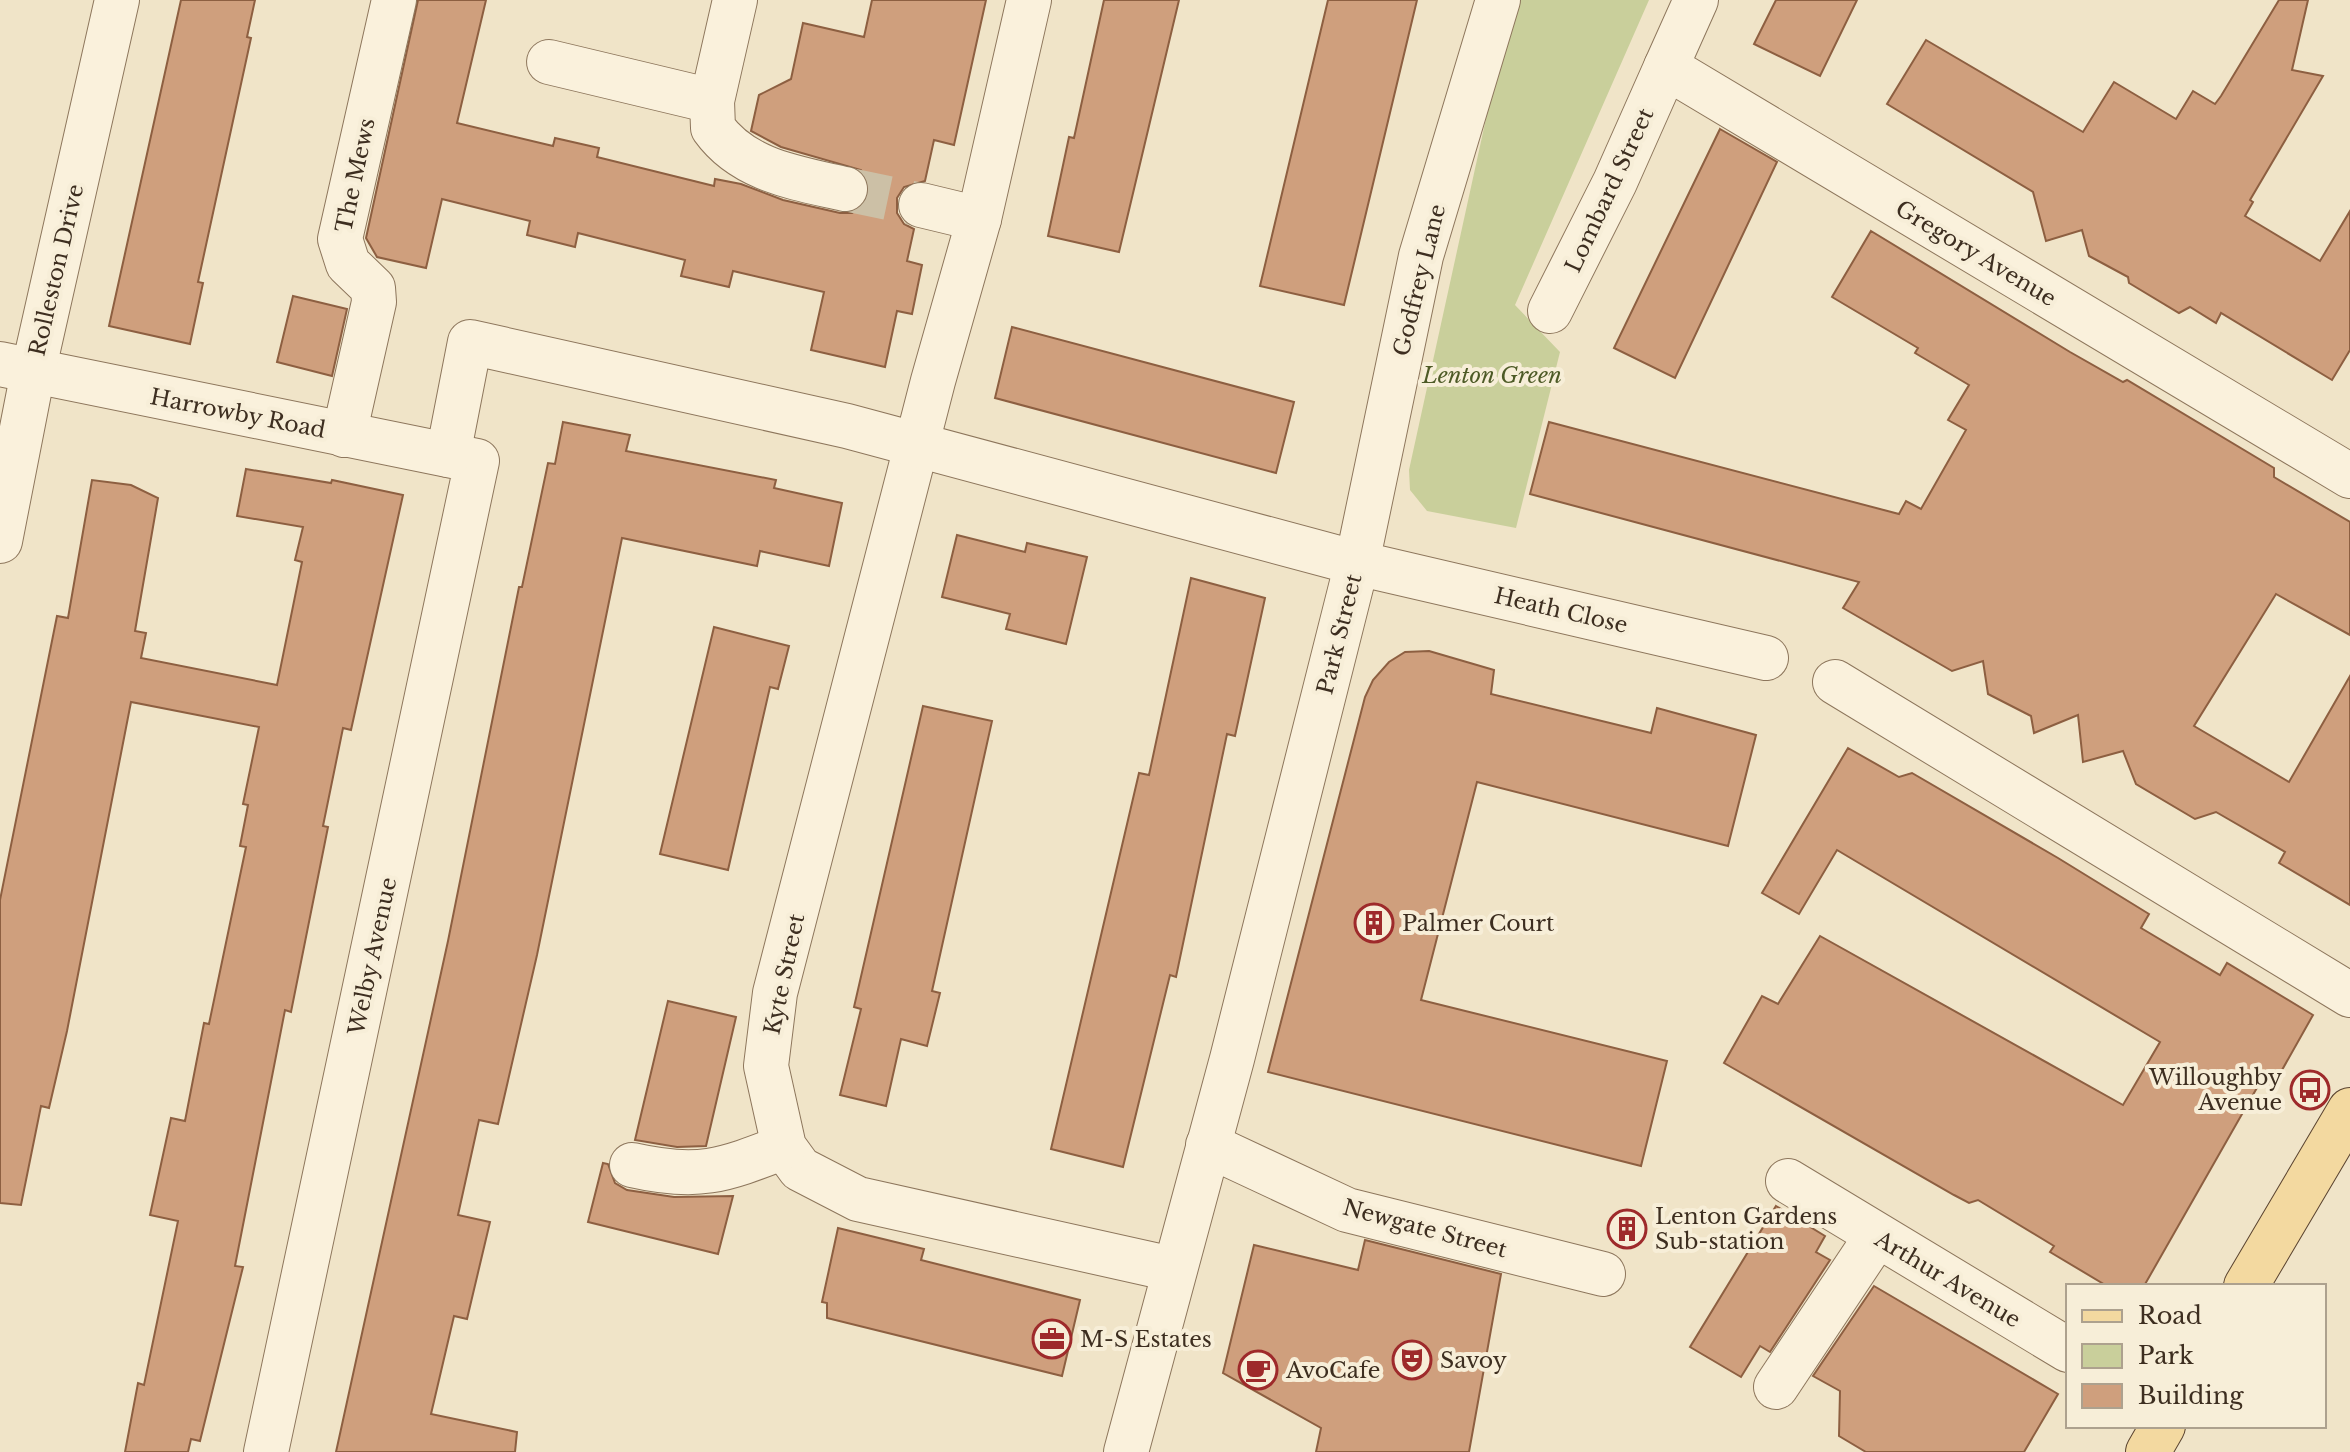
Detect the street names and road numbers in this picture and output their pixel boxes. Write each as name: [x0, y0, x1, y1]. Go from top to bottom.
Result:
street label: Lombard Street: [1560, 103, 1660, 277]
street label: The Mews: [330, 116, 381, 235]
street label: Rolleston Drive: [24, 182, 89, 359]
street label: Gregory Avenue: [1891, 195, 2061, 312]
street label: Godfrey Lane: [1388, 201, 1451, 359]
street label: Harrowby Road: [148, 383, 328, 444]
street label: Park Street: [1311, 570, 1368, 697]
street label: Heath Close: [1492, 582, 1630, 639]
street label: Welby Avenue: [342, 875, 402, 1038]
street label: Kyte Street: [759, 911, 811, 1037]
street label: Newgate Street: [1340, 1194, 1511, 1264]
street label: Arthur Avenue: [1869, 1225, 2025, 1333]

